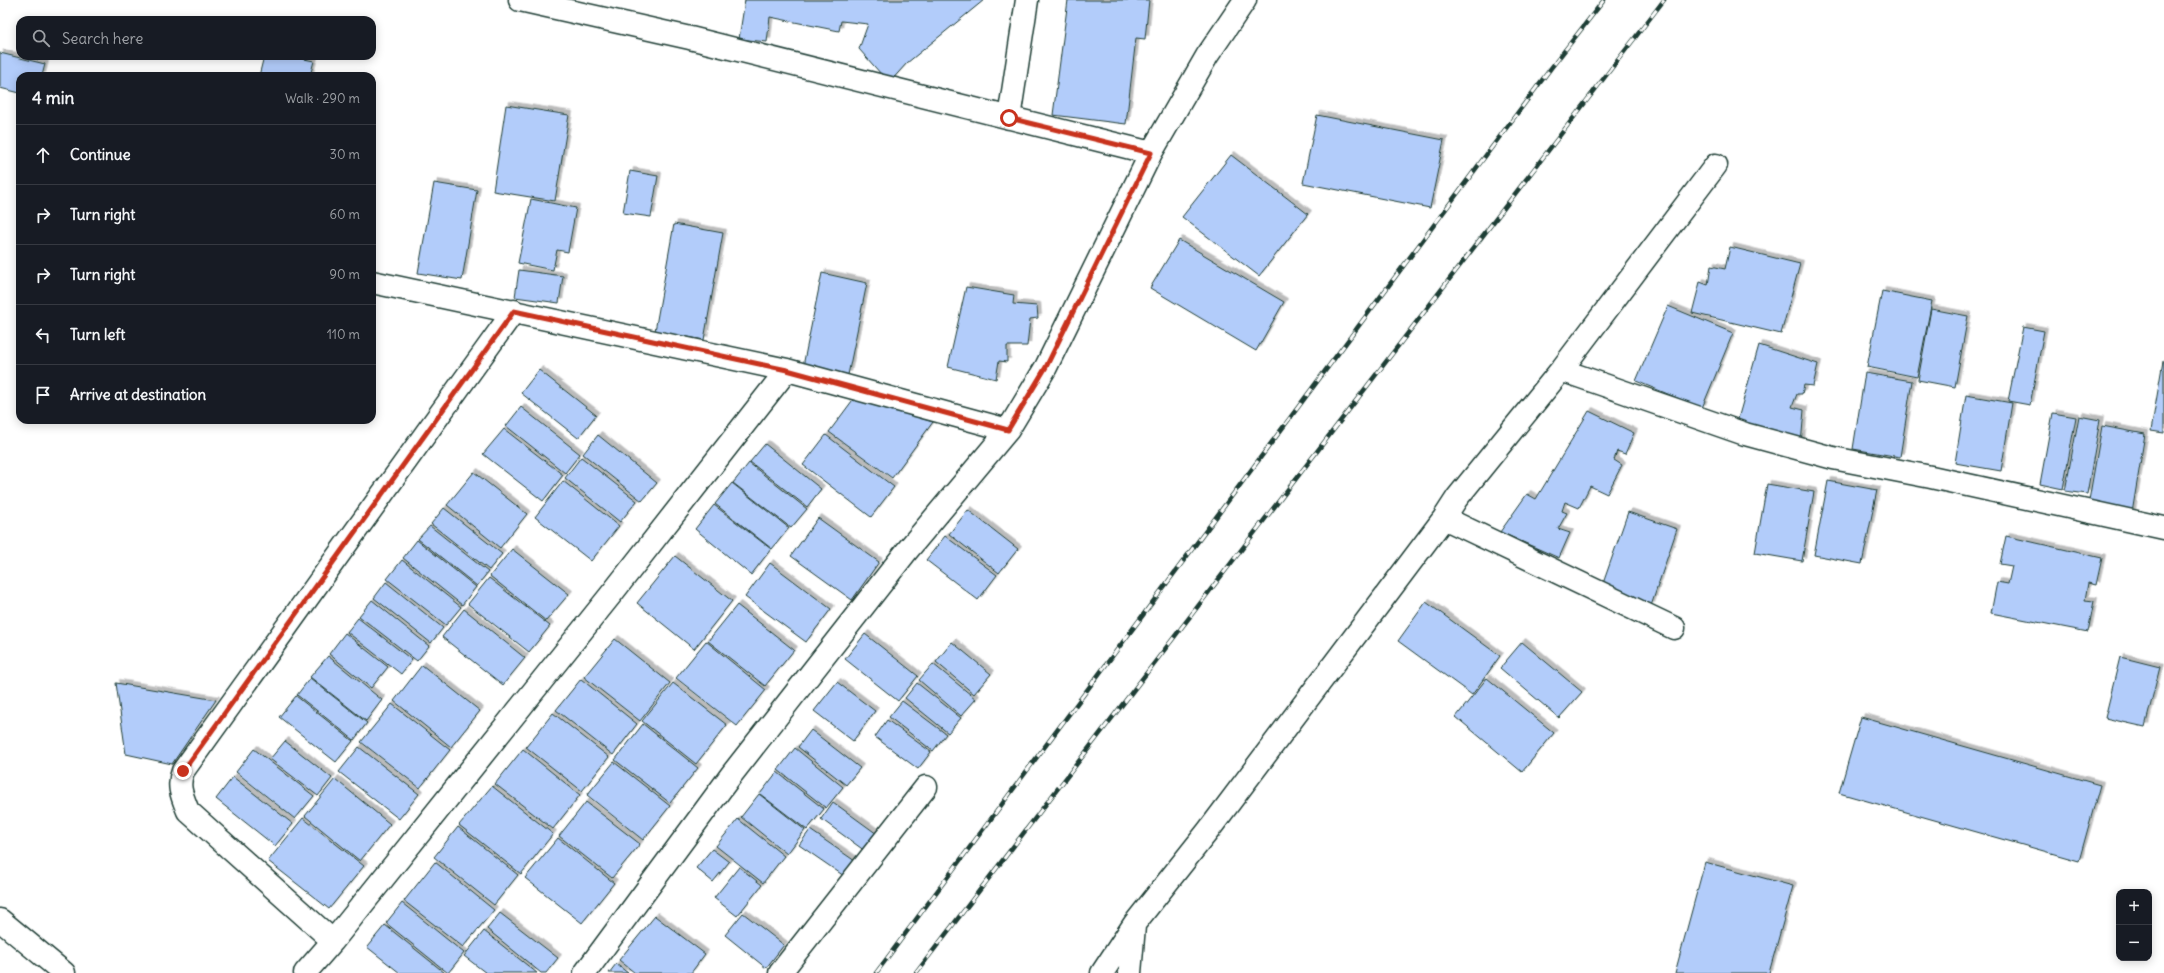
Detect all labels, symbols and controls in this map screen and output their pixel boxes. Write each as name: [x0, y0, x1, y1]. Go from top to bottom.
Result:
search box: [16, 16, 376, 60]
icon: search: [30, 27, 52, 49]
text: Search here: [62, 29, 143, 48]
text: 4 min: [32, 87, 74, 109]
text: Walk · 290 m: [285, 90, 360, 107]
route start: [1000, 109, 1018, 127]
icon: ahead: [32, 144, 54, 166]
text: Continue: [70, 145, 131, 164]
text: 30 m: [330, 146, 360, 163]
icon: right: [32, 204, 54, 226]
text: Turn right: [70, 205, 135, 224]
text: 60 m: [329, 206, 360, 223]
icon: right: [32, 264, 54, 286]
text: Turn right: [70, 265, 135, 284]
text: 90 m: [329, 266, 360, 283]
icon: left: [32, 324, 54, 346]
text: Turn left: [70, 325, 125, 344]
text: 110 m: [327, 326, 360, 343]
icon: arrive: [32, 384, 54, 406]
text: Arrive at destination: [70, 385, 206, 404]
route end: [174, 762, 192, 780]
map controls: [2116, 889, 2152, 961]
button: +: [2116, 889, 2152, 925]
button: −: [2116, 925, 2152, 961]

